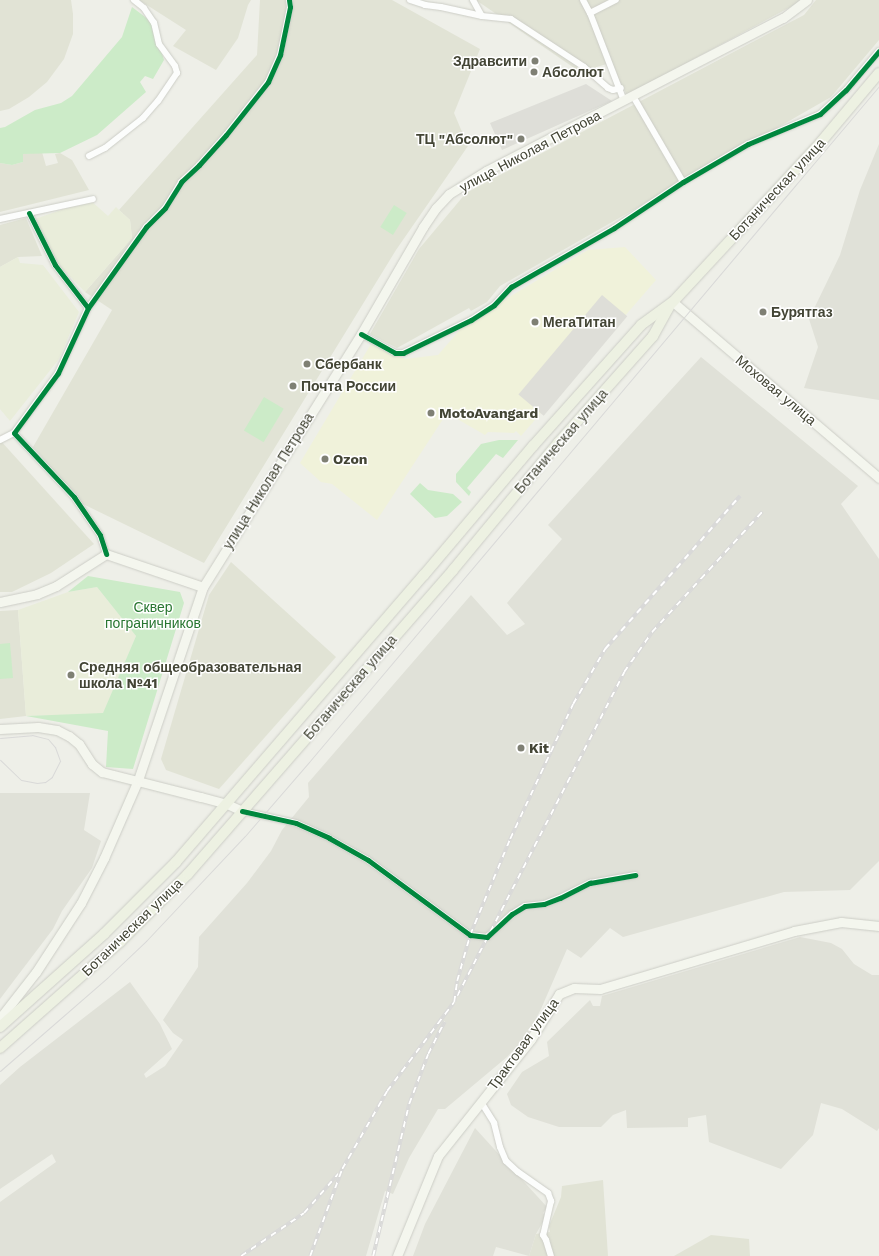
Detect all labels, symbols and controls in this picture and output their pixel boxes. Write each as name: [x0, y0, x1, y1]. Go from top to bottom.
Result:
place label: Здравсити: [453, 53, 527, 69]
marker: Здравсити: [530, 56, 540, 66]
place label: Абсолют: [542, 64, 604, 80]
marker: Абсолют: [529, 67, 539, 77]
street label: улица Николая Петрова: [456, 107, 604, 195]
place label: ТЦ "Абсолют": [416, 131, 513, 147]
marker: ТЦ "Абсолют": [516, 134, 526, 144]
street label: Ботаническая улица: [725, 134, 829, 244]
place label: Бурятгаз: [771, 304, 833, 320]
marker: Бурятгаз: [758, 307, 768, 317]
place label: МегаТитан: [543, 314, 616, 330]
marker: МегаТитан: [530, 317, 540, 327]
street label: Моховая улица: [732, 351, 820, 429]
place label: Сбербанк: [315, 356, 382, 372]
marker: Сбербанк: [302, 359, 312, 369]
place label: Почта России: [301, 378, 396, 394]
marker: Почта России: [288, 381, 298, 391]
street label: Ботаническая улица: [511, 385, 611, 497]
place label: MotoAvangard: [439, 405, 538, 421]
marker: MotoAvangard: [426, 408, 436, 418]
street label: улица Николая Петрова: [219, 410, 317, 552]
place label: Ozon: [333, 451, 368, 467]
marker: Ozon: [320, 454, 330, 464]
park label: Сквер пограничников: [105, 599, 201, 632]
street label: Ботаническая улица: [300, 631, 400, 743]
place label: Средняя общеобразовательная школа №41: [79, 659, 302, 692]
marker: Средняя общеобразовательная школа №41: [66, 670, 76, 680]
place label: Kit: [529, 740, 549, 756]
marker: Kit: [516, 743, 526, 753]
street label: Ботаническая улица: [78, 875, 186, 979]
street label: Трактовая улица: [484, 995, 562, 1093]

